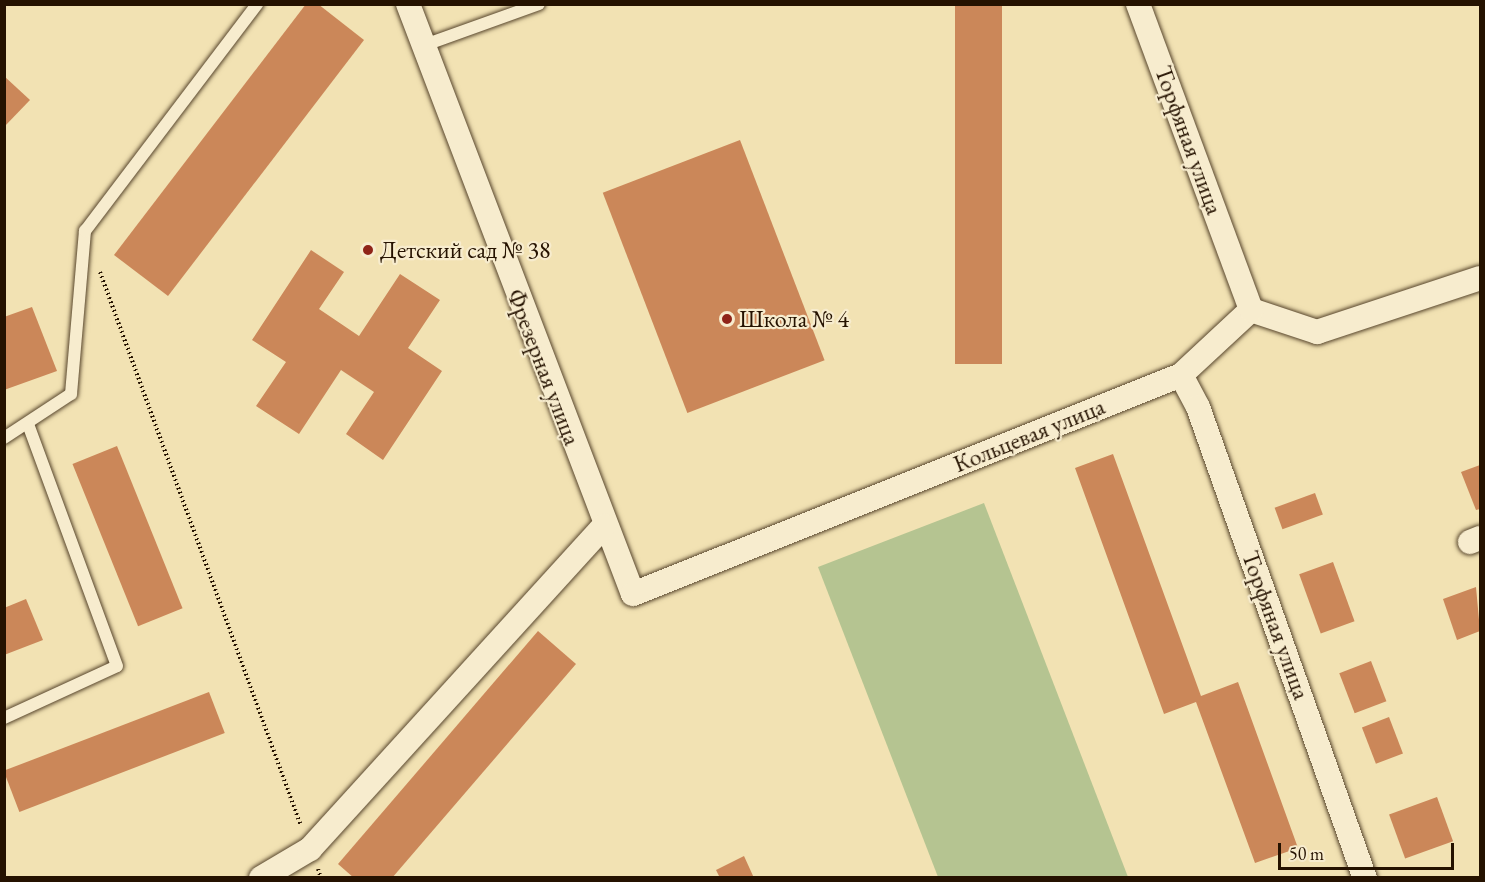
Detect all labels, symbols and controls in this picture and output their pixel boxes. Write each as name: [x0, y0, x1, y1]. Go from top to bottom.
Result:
street label: Торфяная улица: [1149, 62, 1229, 218]
place label: Детский сад № 38: [380, 236, 550, 264]
marker: Детский сад № 38: [361, 243, 375, 257]
street label: Фрезерная улица: [501, 285, 587, 449]
place label: Школа № 4: [739, 305, 849, 333]
marker: Школа № 4: [720, 312, 734, 326]
street label: Кольцевая улица: [949, 392, 1109, 478]
street label: Торфяная улица: [1236, 547, 1316, 703]
scale bar: [1281, 831, 1456, 869]
text: 50 m: [1289, 842, 1324, 865]

